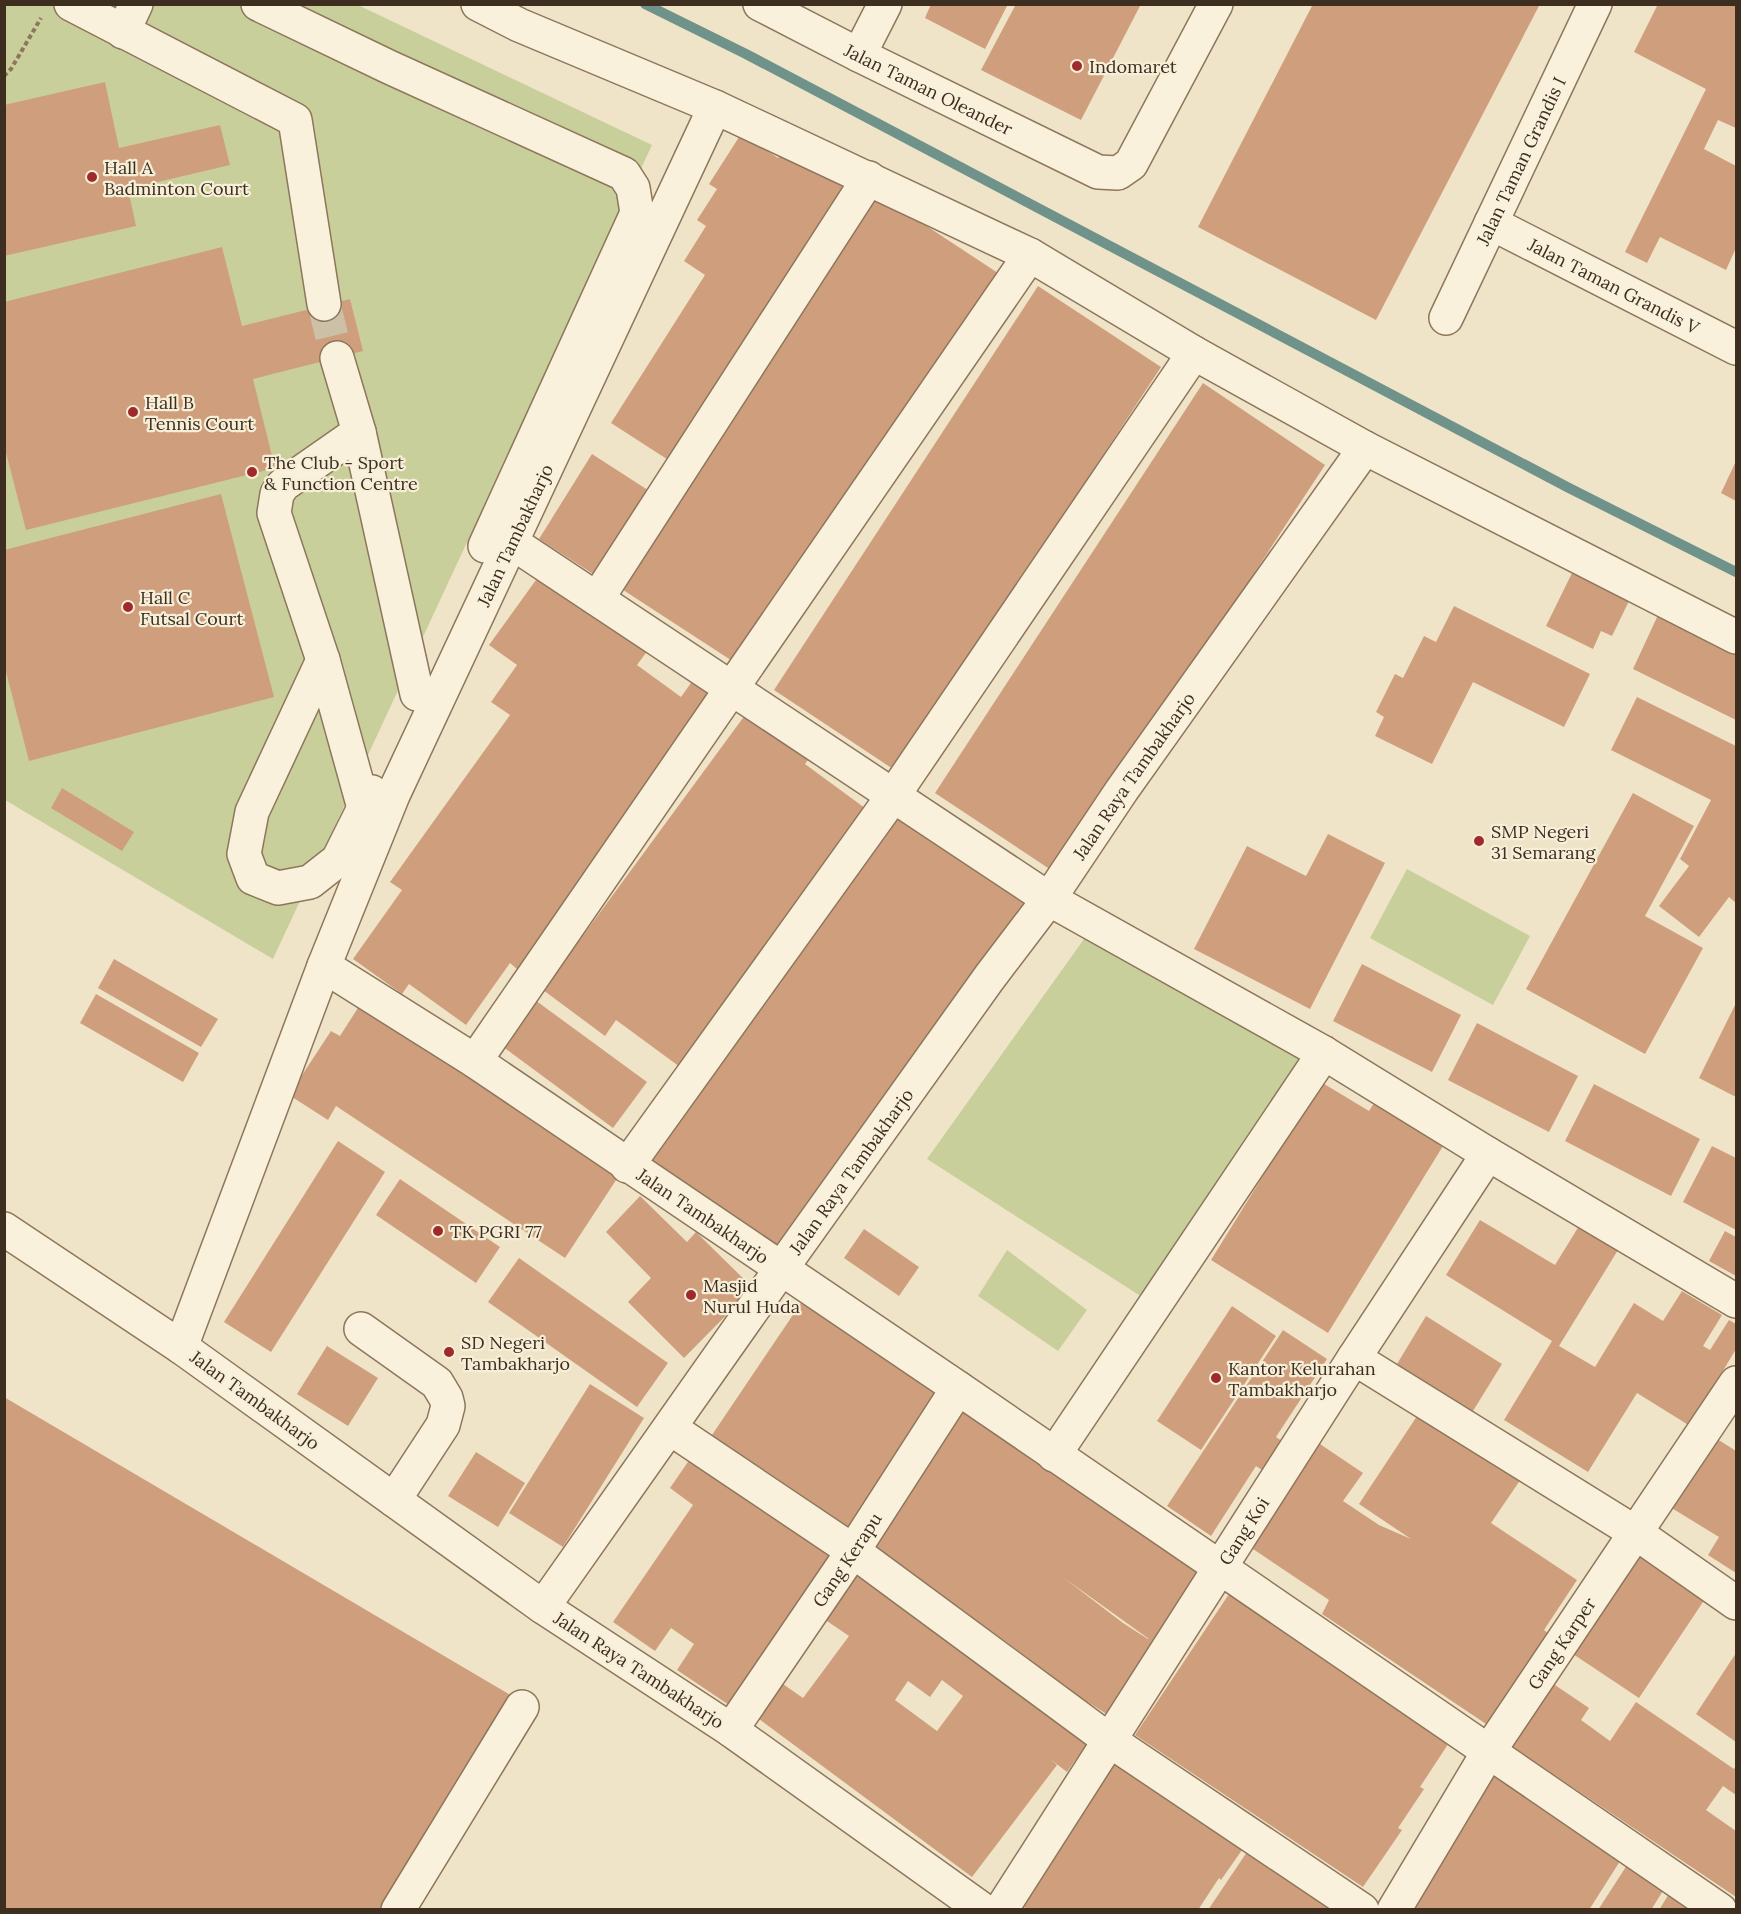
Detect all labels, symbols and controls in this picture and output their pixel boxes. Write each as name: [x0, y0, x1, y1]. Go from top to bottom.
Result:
street label: Jalan Taman Oleander: [840, 38, 1017, 140]
place label: Indomaret: [1089, 55, 1177, 78]
marker: Indomaret: [1070, 59, 1084, 73]
street label: Jalan Taman Grandis I: [1470, 73, 1570, 250]
place label: Hall A Badminton Court: [104, 156, 249, 200]
marker: Hall A Badminton Court: [85, 170, 99, 184]
street label: Jalan Taman Grandis V: [1523, 232, 1705, 340]
place label: Hall B Tennis Court: [145, 391, 254, 435]
marker: Hall B Tennis Court: [126, 405, 140, 419]
place label: The Club - Sport & Function Centre: [264, 451, 418, 495]
street label: Jalan Tambakharjo: [471, 460, 558, 611]
marker: The Club - Sport & Function Centre: [245, 465, 259, 479]
place label: Hall C Futsal Court: [140, 586, 243, 630]
marker: Hall C Futsal Court: [121, 600, 135, 614]
street label: Jalan Raya Tambakharjo: [1067, 688, 1199, 865]
place label: SMP Negeri 31 Semarang: [1491, 820, 1597, 864]
marker: SMP Negeri 31 Semarang: [1472, 834, 1486, 848]
street label: Jalan Raya Tambakharjo: [783, 1084, 918, 1259]
street label: Jalan Tambakharjo: [632, 1162, 774, 1268]
place label: TK PGRI 77: [450, 1220, 542, 1243]
marker: TK PGRI 77: [431, 1224, 445, 1238]
place label: Masjid Nurul Huda: [703, 1274, 800, 1318]
marker: Masjid Nurul Huda: [684, 1288, 698, 1302]
place label: SD Negeri Tambakharjo: [461, 1331, 570, 1375]
street label: Jalan Tambakharjo: [185, 1345, 324, 1455]
marker: SD Negeri Tambakharjo: [442, 1345, 456, 1359]
place label: Kantor Kelurahan Tambakharjo: [1228, 1357, 1376, 1401]
marker: Kantor Kelurahan Tambakharjo: [1209, 1371, 1223, 1385]
street label: Gang Koi: [1213, 1493, 1274, 1569]
street label: Gang Kerapu: [807, 1508, 887, 1611]
street label: Gang Karper: [1522, 1593, 1601, 1694]
street label: Jalan Raya Tambakharjo: [549, 1606, 729, 1734]

